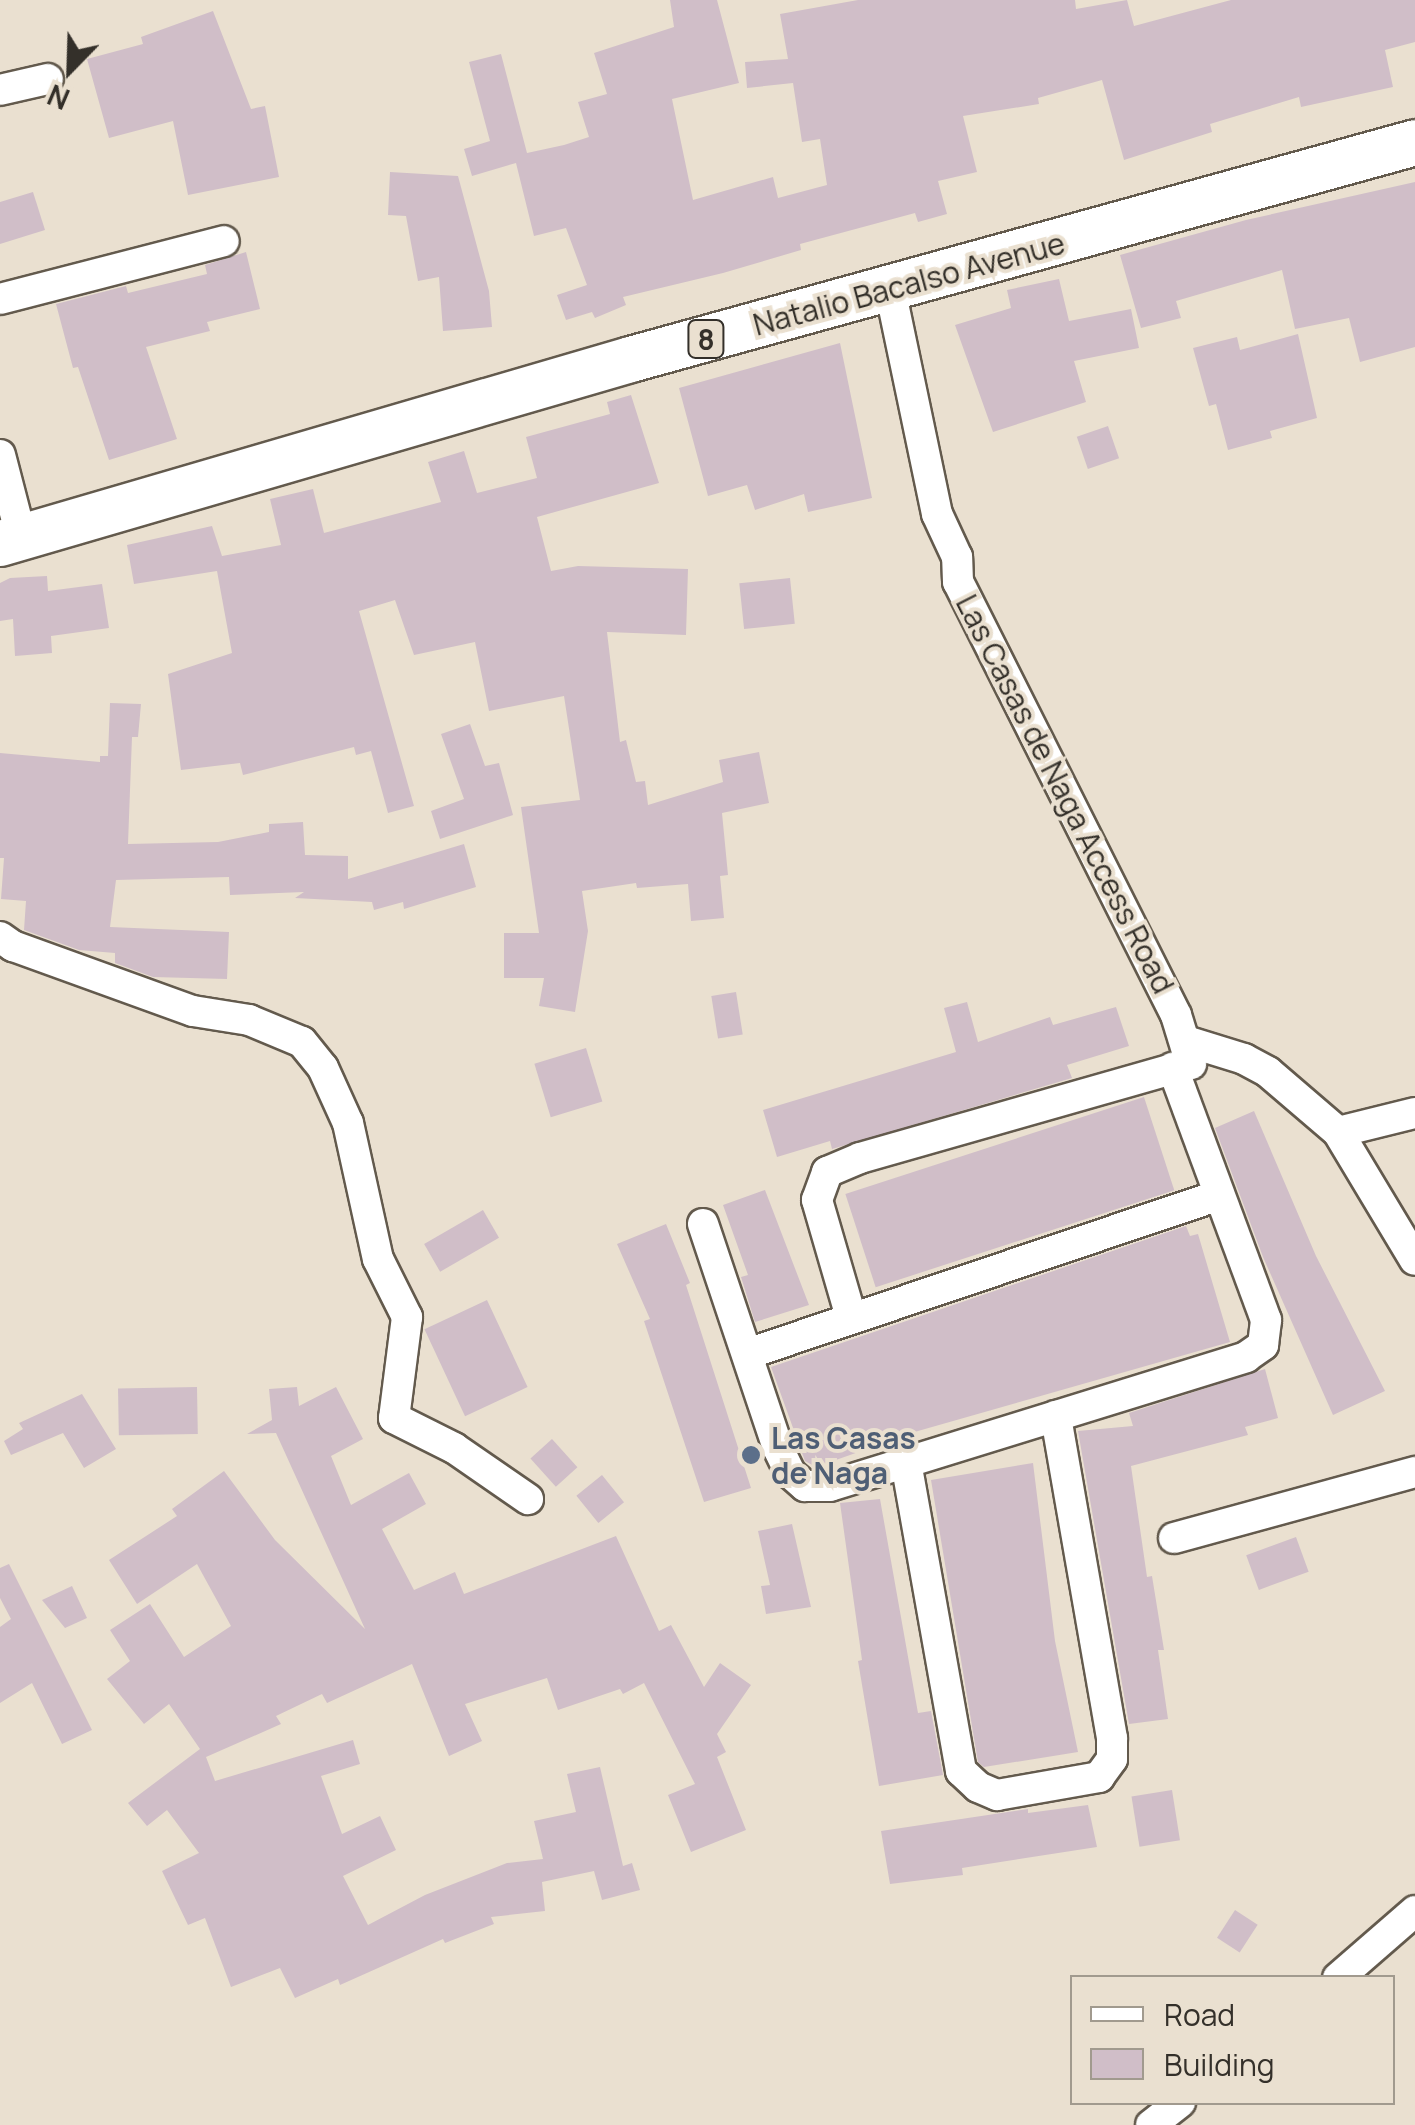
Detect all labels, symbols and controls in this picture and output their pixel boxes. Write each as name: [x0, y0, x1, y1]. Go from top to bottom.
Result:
north arrow: [20, 20, 120, 120]
text: N: [42, 76, 75, 119]
street label: Natalio Bacalso Avenue: [749, 225, 1069, 343]
road number: 8: [686, 316, 726, 362]
street label: Las Casas de Naga Access Road: [949, 589, 1181, 999]
place label: Las Casas de Naga: [771, 1420, 916, 1490]
marker: Las Casas de Naga: [740, 1444, 762, 1466]
legend: [1070, 1975, 1395, 2105]
text: Road: [1164, 1994, 1235, 2035]
text: Building: [1164, 2044, 1275, 2085]

